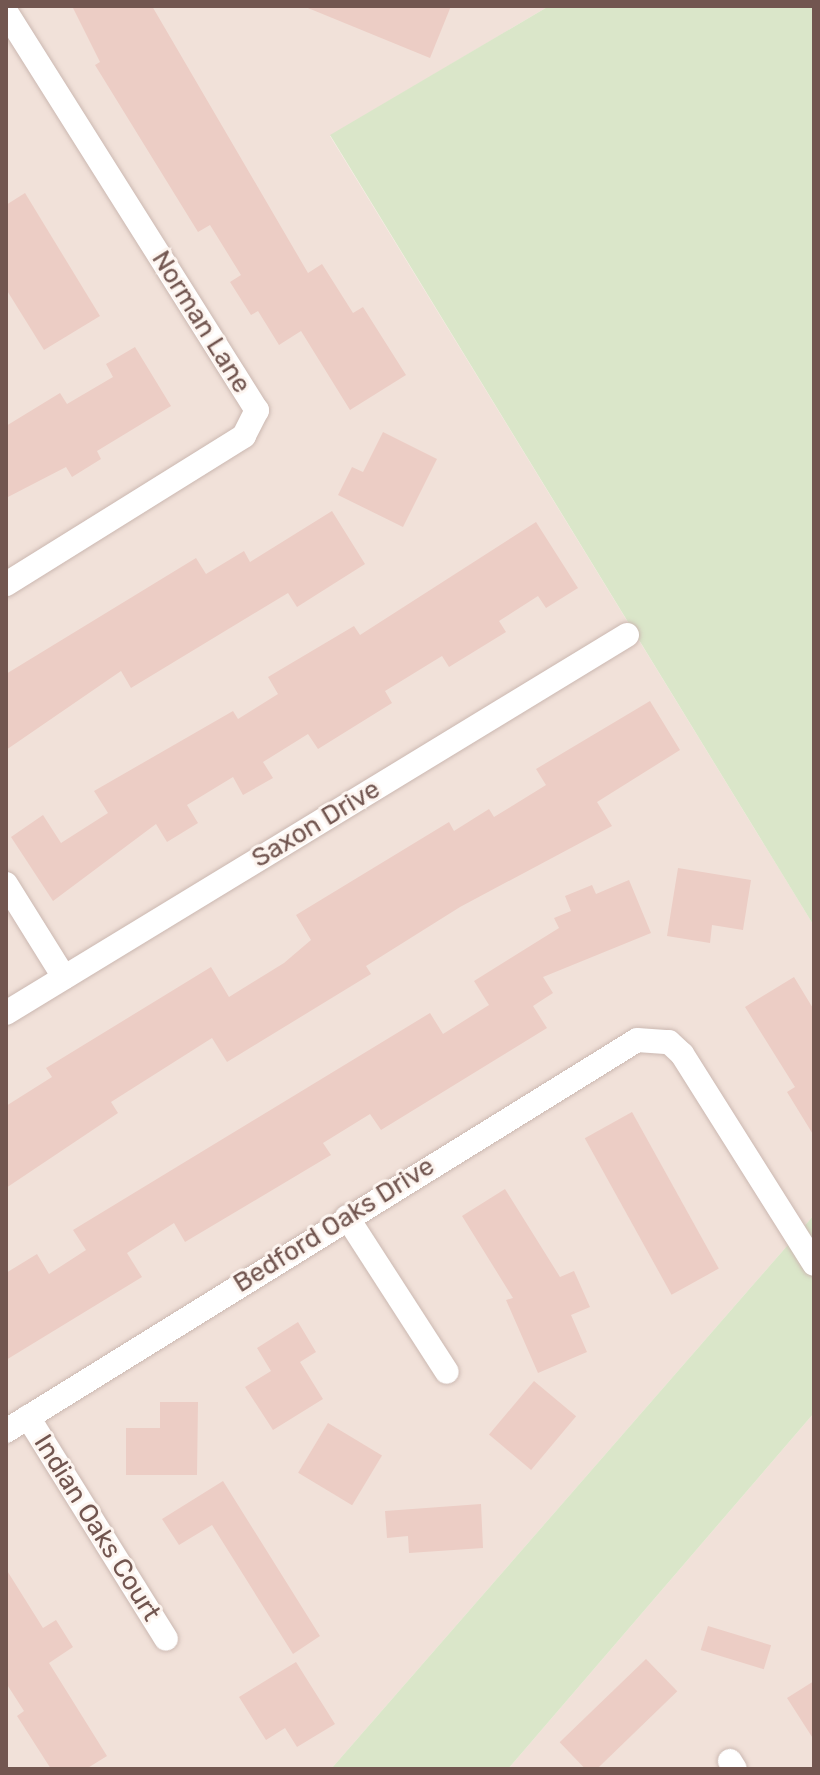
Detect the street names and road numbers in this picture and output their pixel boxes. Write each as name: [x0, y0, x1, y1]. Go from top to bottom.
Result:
street label: Norman Lane: [145, 245, 257, 399]
street label: Saxon Drive: [246, 774, 386, 874]
street label: Bedford Oaks Drive: [228, 1151, 440, 1299]
street label: Indian Oaks Court: [27, 1429, 167, 1627]

